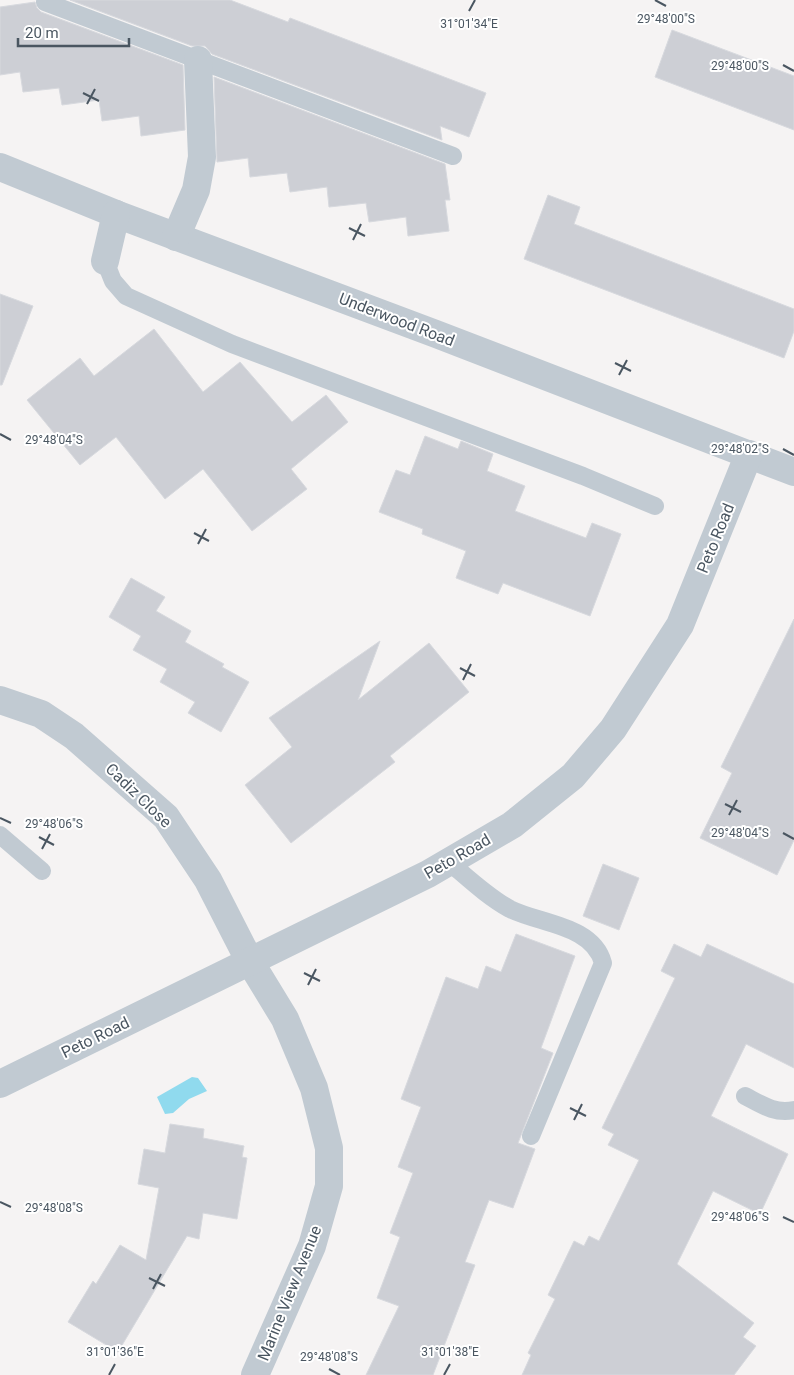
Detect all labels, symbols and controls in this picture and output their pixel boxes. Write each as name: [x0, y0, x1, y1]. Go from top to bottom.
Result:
text: 29°48'00"S: [637, 12, 695, 26]
scale bar: [18, 15, 129, 47]
text: 31°01'34"E: [440, 17, 498, 31]
text: 20 m: [25, 24, 59, 42]
text: 29°48'00"S: [711, 59, 769, 73]
street label: Underwood Road: [336, 289, 457, 350]
text: 29°48'04"S: [25, 433, 83, 447]
text: 29°48'02"S: [711, 442, 769, 456]
street label: Peto Road: [693, 501, 738, 576]
street label: Cadiz Close: [102, 759, 176, 831]
text: 29°48'06"S: [25, 817, 83, 831]
text: 29°48'04"S: [711, 826, 769, 840]
street label: Peto Road: [421, 830, 494, 883]
street label: Peto Road: [58, 1013, 132, 1062]
text: 29°48'08"S: [25, 1201, 83, 1215]
text: 29°48'06"S: [711, 1210, 769, 1224]
street label: Marine View Avenue: [254, 1223, 325, 1364]
text: 31°01'36"E: [86, 1345, 144, 1359]
text: 31°01'38"E: [421, 1345, 479, 1359]
text: 29°48'08"S: [300, 1350, 358, 1364]

